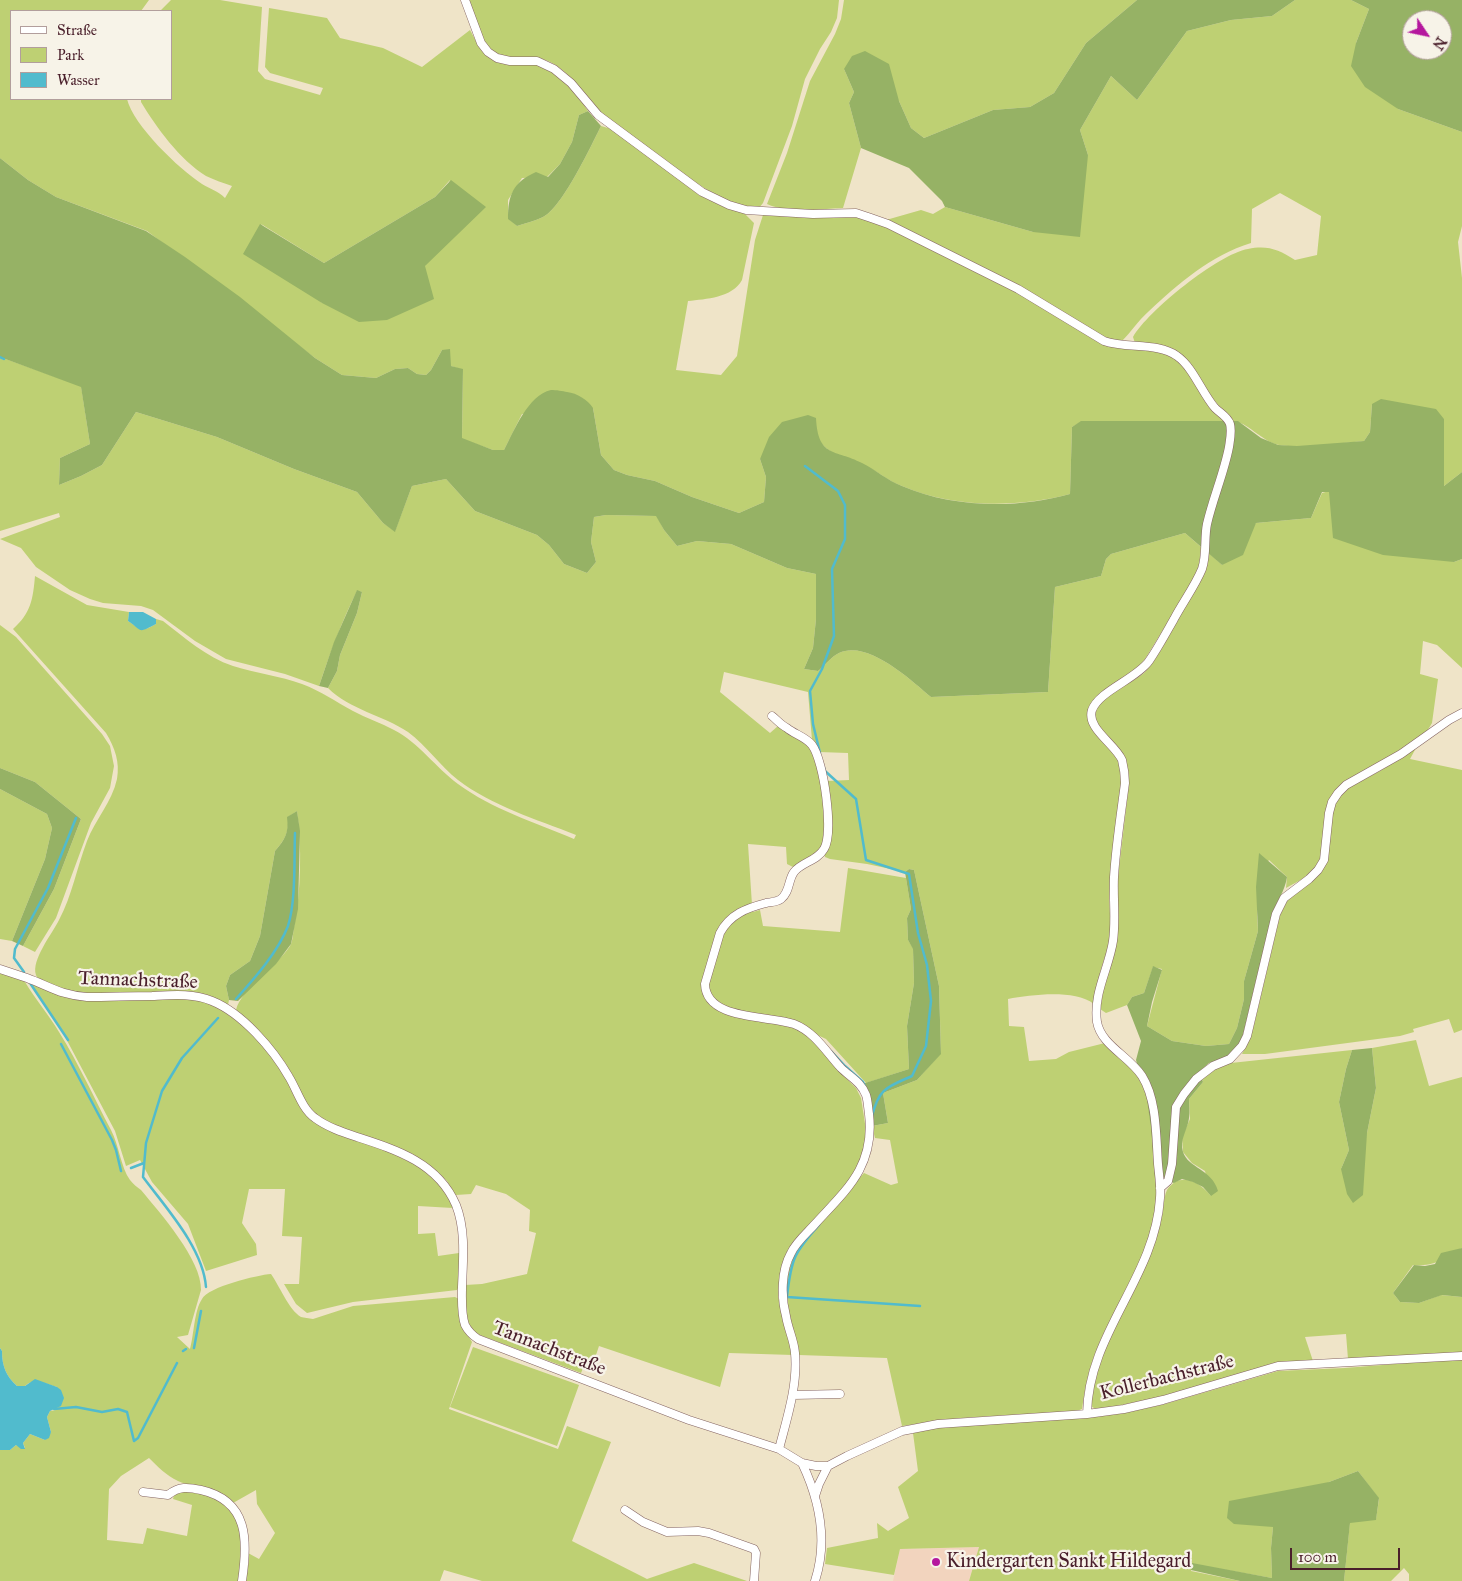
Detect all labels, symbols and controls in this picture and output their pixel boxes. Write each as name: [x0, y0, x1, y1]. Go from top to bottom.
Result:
legend: [10, 10, 172, 100]
north arrow: [1402, 10, 1452, 60]
text: Straße: [57, 21, 97, 39]
text: N: [1429, 33, 1449, 53]
text: Park: [57, 46, 84, 64]
text: Wasser: [57, 71, 100, 89]
street label: Tannachstraße: [78, 967, 198, 995]
street label: Tannachstraße: [489, 1316, 609, 1382]
street label: Kollerbachstraße: [1097, 1350, 1237, 1406]
scale bar: [1292, 1538, 1402, 1570]
text: 100 m: [1298, 1548, 1337, 1566]
place label: Kindergarten Sankt Hildegard: [946, 1550, 1191, 1574]
marker: Kindergarten Sankt Hildegard: [930, 1556, 942, 1568]

